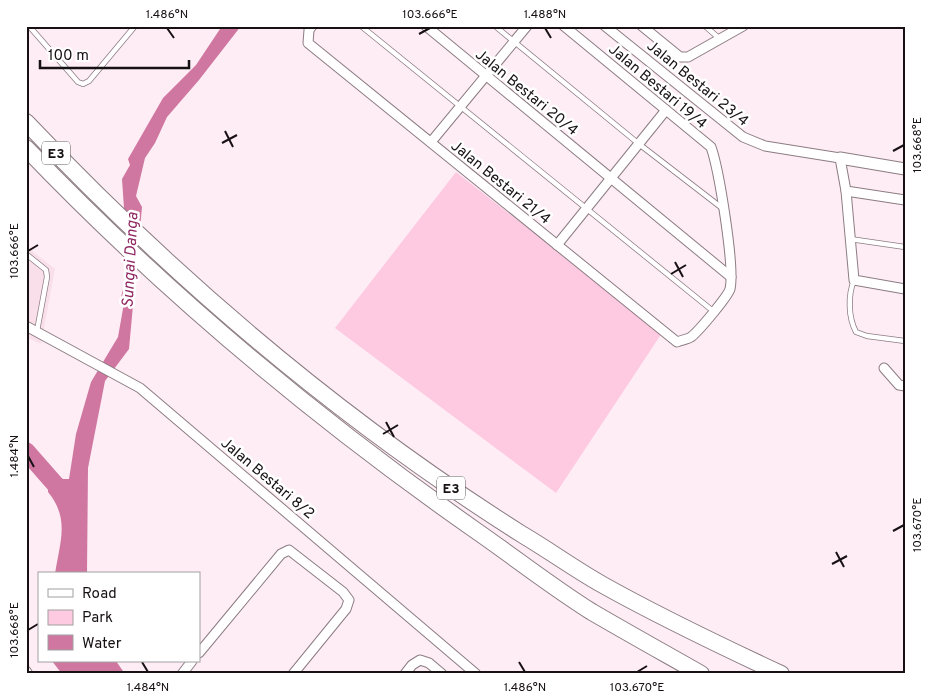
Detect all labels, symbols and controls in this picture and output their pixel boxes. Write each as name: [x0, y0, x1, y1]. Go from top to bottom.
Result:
text: 1.486°N: [146, 7, 188, 23]
text: 103.666°E: [402, 7, 458, 23]
text: 1.488°N: [524, 7, 566, 23]
street label: Jalan Bestari 23/4: [642, 37, 752, 131]
scale bar: [40, 38, 189, 70]
street label: Jalan Bestari 19/4: [604, 40, 710, 134]
street label: Jalan Bestari 20/4: [471, 46, 581, 141]
text: 100 m: [48, 47, 89, 66]
text: 103.668°E: [910, 117, 926, 173]
street label: Jalan Bestari 21/4: [446, 137, 554, 229]
road number: E3: [42, 142, 70, 164]
water label: Sungai Danga: [119, 211, 144, 308]
text: 103.666°E: [7, 223, 23, 279]
street label: Jalan Bestari 8/2: [216, 434, 318, 524]
text: 1.484°N: [7, 435, 23, 477]
road number: E3: [437, 476, 465, 499]
text: 103.670°E: [910, 498, 926, 552]
legend: [38, 572, 200, 662]
text: Road: [82, 585, 117, 604]
text: 103.668°E: [7, 602, 23, 658]
text: Park: [82, 609, 113, 628]
text: Water: [82, 635, 122, 654]
text: 1.484°N: [127, 680, 169, 696]
text: 1.486°N: [504, 680, 546, 696]
text: 103.670°E: [610, 680, 664, 696]

